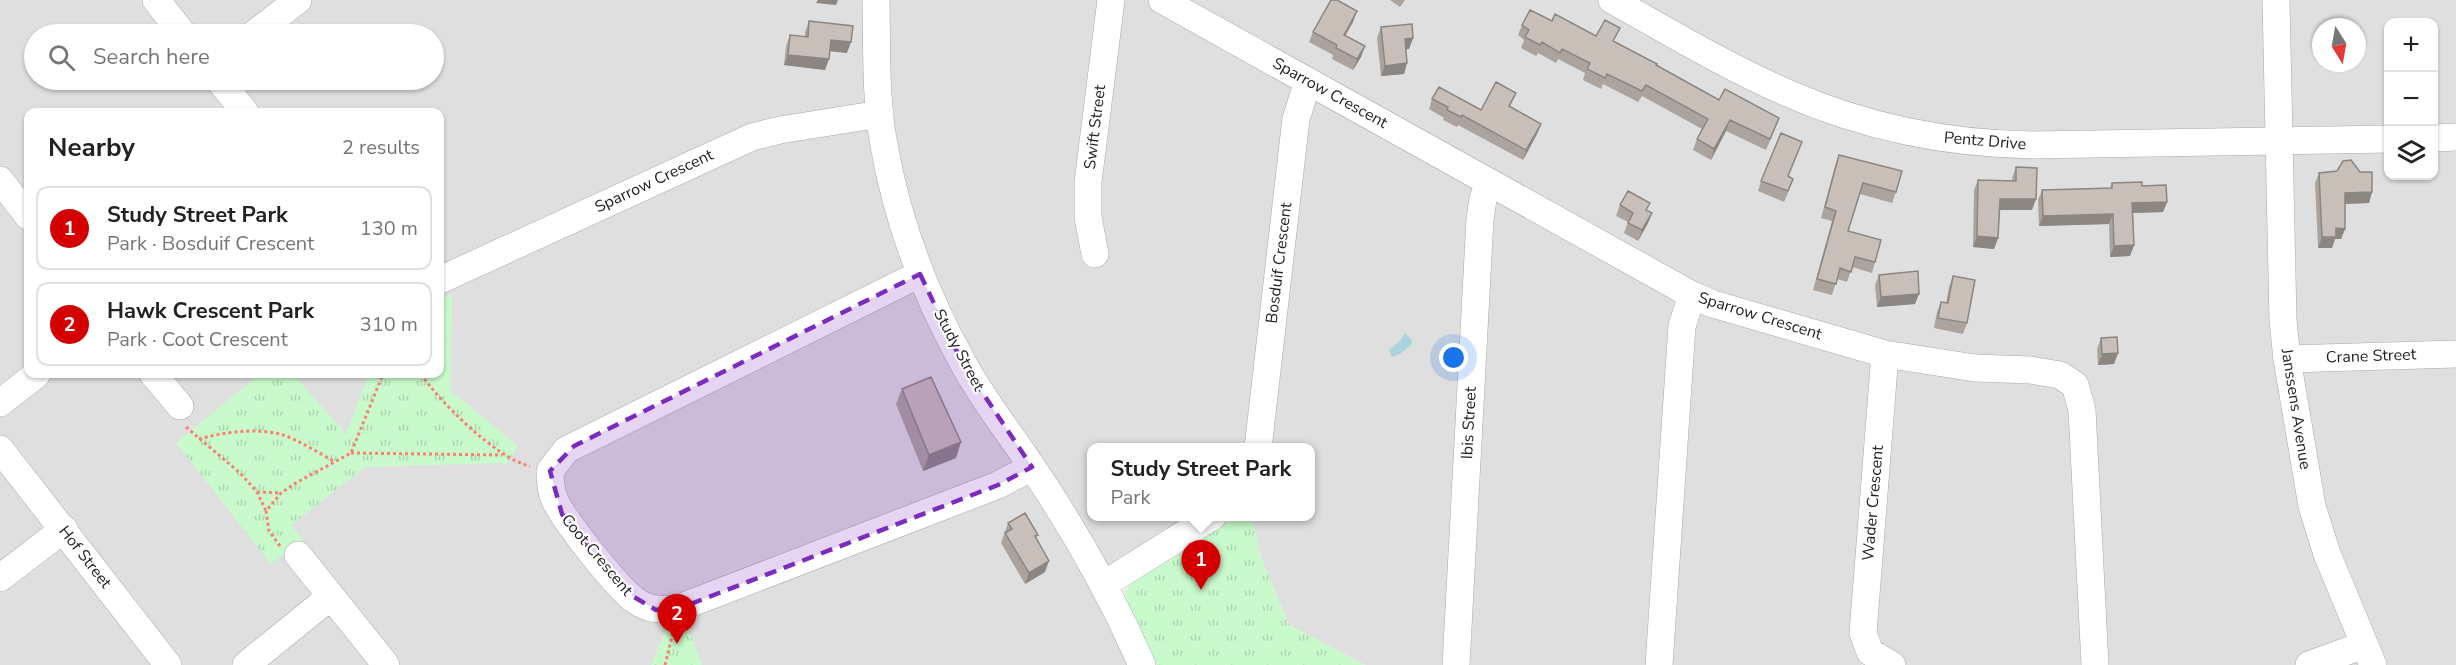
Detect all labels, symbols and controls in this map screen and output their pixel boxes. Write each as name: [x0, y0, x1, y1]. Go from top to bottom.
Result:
north arrow: [2312, 18, 2366, 72]
map controls: [2384, 18, 2438, 180]
button: +: [2384, 18, 2438, 72]
search box: [24, 24, 444, 90]
icon: search: [45, 41, 78, 74]
text: Search here: [93, 42, 210, 72]
street label: Sparrow Crescent: [1269, 52, 1392, 134]
button: −: [2384, 72, 2438, 126]
street label: Swift Street: [1079, 83, 1111, 171]
street label: Pentz Drive: [1943, 126, 2027, 156]
button: layers: [2384, 126, 2438, 180]
text: Nearby: [48, 130, 135, 165]
text: 2 results: [342, 134, 420, 161]
street label: Sparrow Crescent: [591, 144, 717, 218]
text: Study Street Park: [107, 200, 288, 230]
street label: Bosduif Crescent: [1261, 201, 1297, 325]
text: 1: [64, 215, 76, 242]
text: 130 m: [360, 215, 418, 242]
text: Park · Bosduif Crescent: [107, 230, 314, 257]
street label: Sparrow Crescent: [1695, 287, 1825, 345]
text: Hawk Crescent Park: [107, 296, 314, 326]
street label: Study Street: [928, 305, 990, 395]
text: 2: [64, 311, 76, 338]
text: 310 m: [360, 311, 418, 338]
text: Park · Coot Crescent: [107, 326, 288, 353]
your location: [1439, 343, 1468, 372]
street label: Crane Street: [2326, 343, 2417, 369]
street label: Janssens Avenue: [2275, 346, 2316, 471]
street label: Ibis Street: [1456, 386, 1482, 460]
popup: [1087, 443, 1315, 521]
street label: Wader Crescent: [1857, 444, 1889, 562]
text: Study Street Park: [1111, 454, 1291, 484]
text: Park: [1111, 484, 1151, 511]
street label: Coot Crescent: [556, 509, 638, 601]
street label: Hof Street: [54, 521, 117, 593]
pin: 1: [1182, 540, 1220, 590]
pin: 2: [658, 594, 696, 644]

